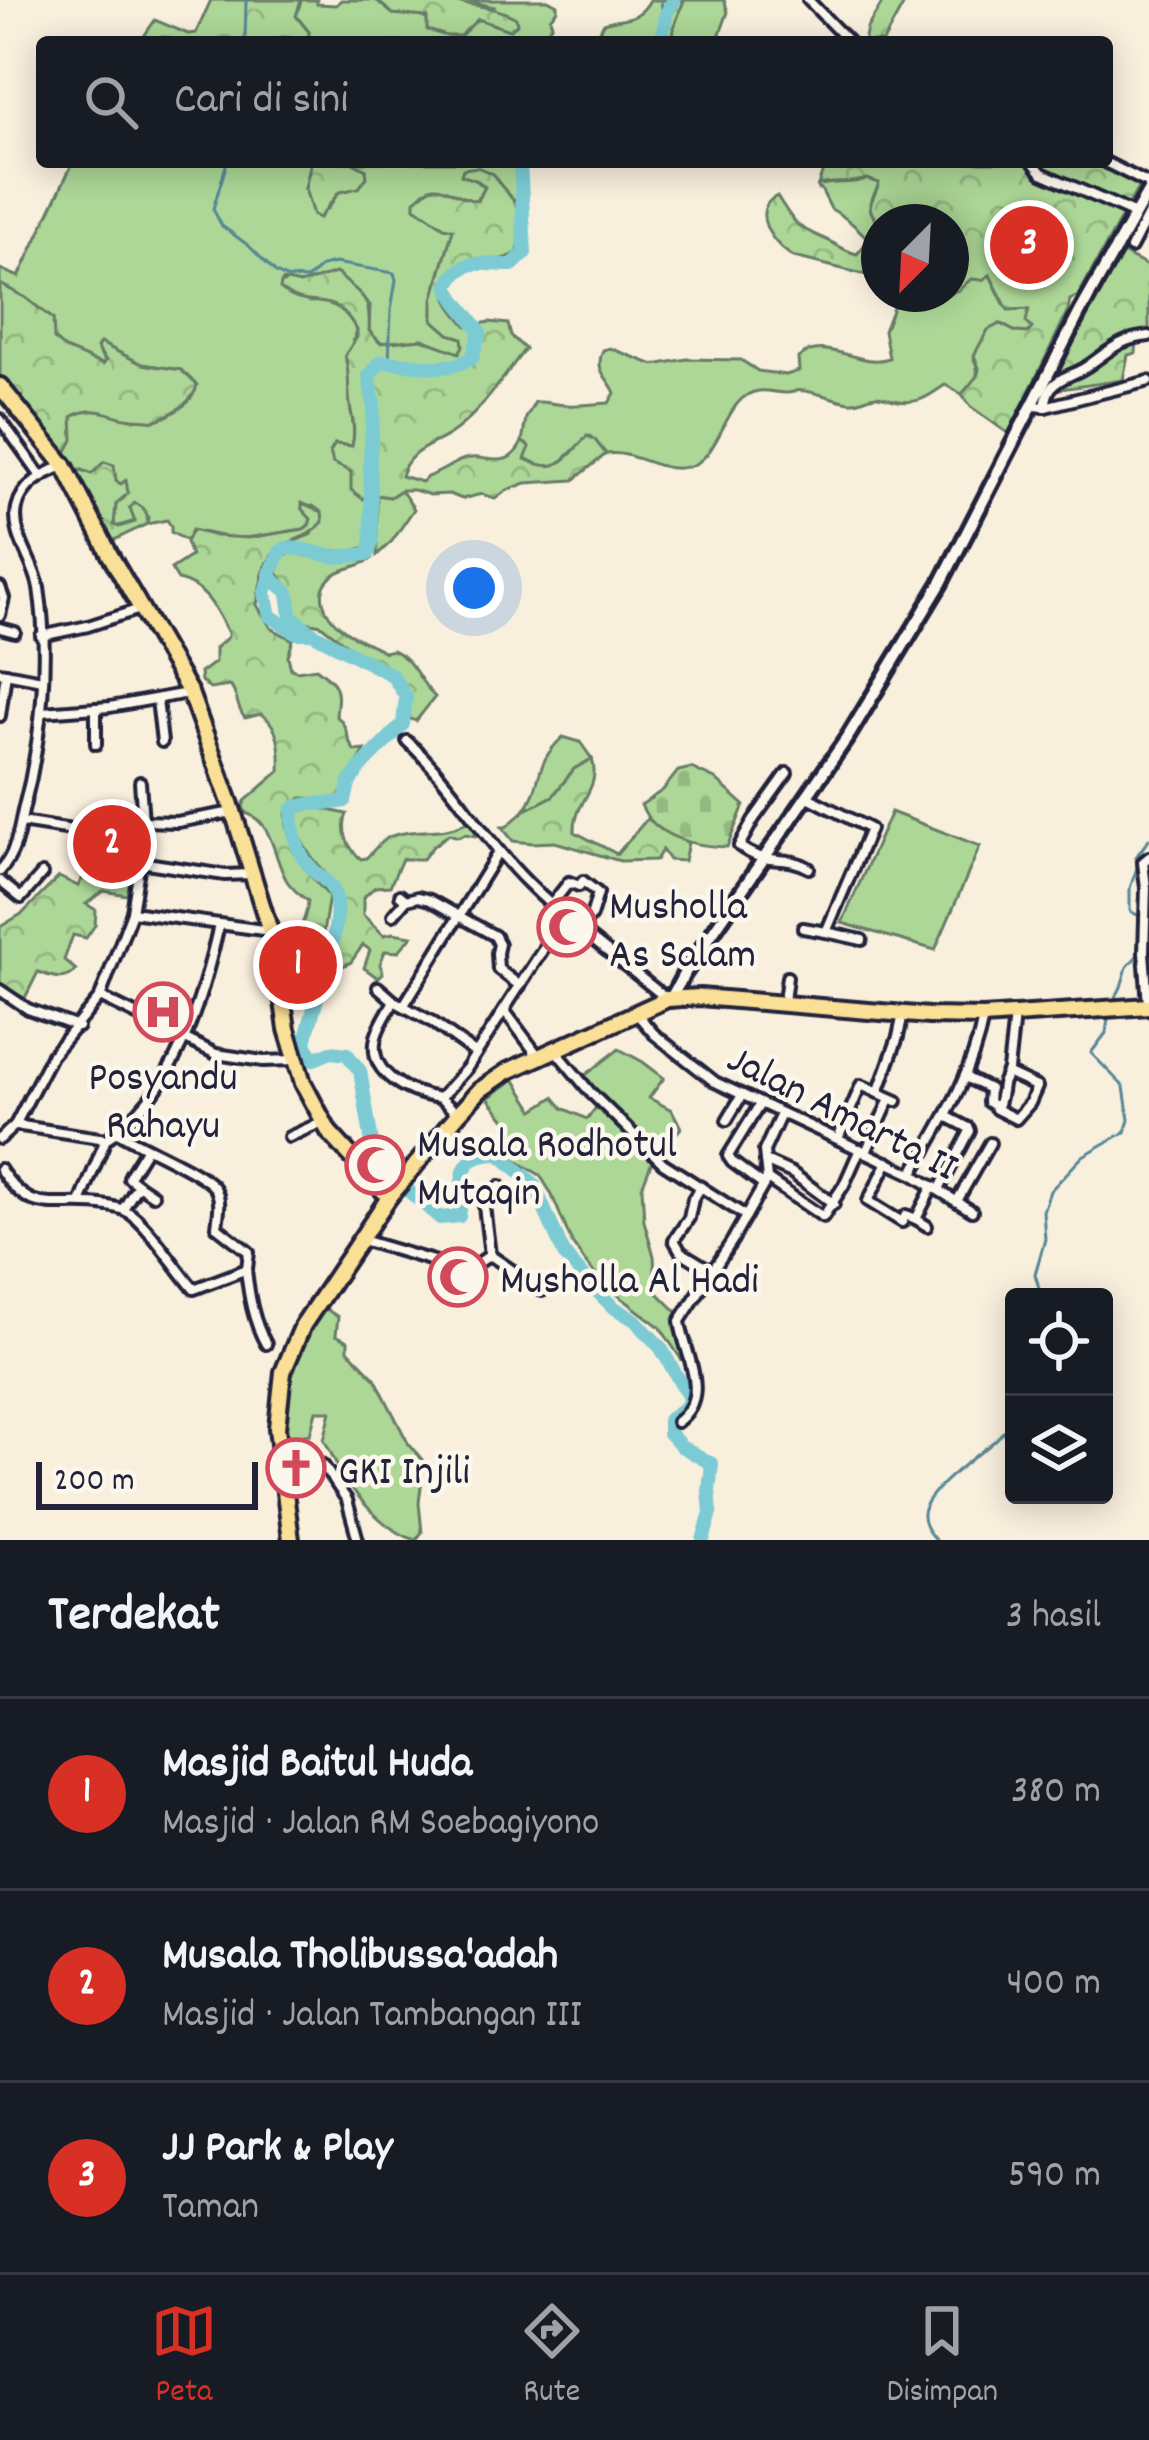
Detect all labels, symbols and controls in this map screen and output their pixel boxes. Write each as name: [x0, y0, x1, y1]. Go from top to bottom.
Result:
search box: [36, 36, 1113, 168]
icon: search: [78, 69, 144, 135]
text: Cari di sini: [174, 70, 348, 134]
pin: 3: [990, 200, 1068, 290]
north arrow: [861, 204, 969, 312]
your location: [444, 558, 504, 618]
pin: 2: [73, 799, 151, 889]
place label: Musholla As Salam: [609, 880, 756, 988]
mosque icon: Musholla As Salam: [536, 896, 598, 958]
pin: 1: [259, 920, 337, 1010]
hospital icon: Posyandu Rahayu: [132, 981, 194, 1043]
street label: Jalan Amarta II: [715, 1032, 967, 1200]
place label: Posyandu Rahayu: [88, 1051, 238, 1159]
place label: Musala Rodhotul Mutaqin: [417, 1118, 677, 1226]
mosque icon: Musala Rodhotul Mutaqin: [344, 1134, 406, 1196]
mosque icon: Musholla Al Hadi: [427, 1246, 489, 1308]
place label: Musholla Al Hadi: [500, 1254, 759, 1314]
map controls: [1005, 1288, 1113, 1504]
button: locate: [1005, 1288, 1113, 1396]
button: layers: [1005, 1396, 1113, 1504]
church icon: GKI Injili: [265, 1437, 327, 1499]
place label: GKI Injili: [338, 1445, 470, 1505]
scale bar: [36, 1456, 258, 1509]
text: 200 m: [54, 1459, 135, 1506]
text: Terdekat: [48, 1582, 220, 1654]
text: 3 hasil: [1006, 1591, 1101, 1646]
text: Masjid Baitul Huda: [162, 1734, 472, 1798]
text: 1: [83, 1766, 91, 1821]
text: 380 m: [1011, 1766, 1101, 1821]
text: Masjid · Jalan RM Soebagiyono: [162, 1798, 599, 1853]
text: Musala Tholibussa'adah: [162, 1926, 558, 1990]
text: 2: [78, 1958, 96, 2013]
text: 400 m: [1007, 1958, 1101, 2013]
text: Masjid · Jalan Tambangan III: [162, 1990, 582, 2045]
text: JJ Park & Play: [162, 2118, 393, 2182]
text: 3: [78, 2150, 96, 2205]
text: 590 m: [1008, 2150, 1101, 2205]
text: Taman: [162, 2182, 259, 2237]
tab: Peta: [151, 2298, 217, 2417]
tab: Rute: [519, 2298, 585, 2417]
tab: Disimpan: [886, 2298, 998, 2417]

